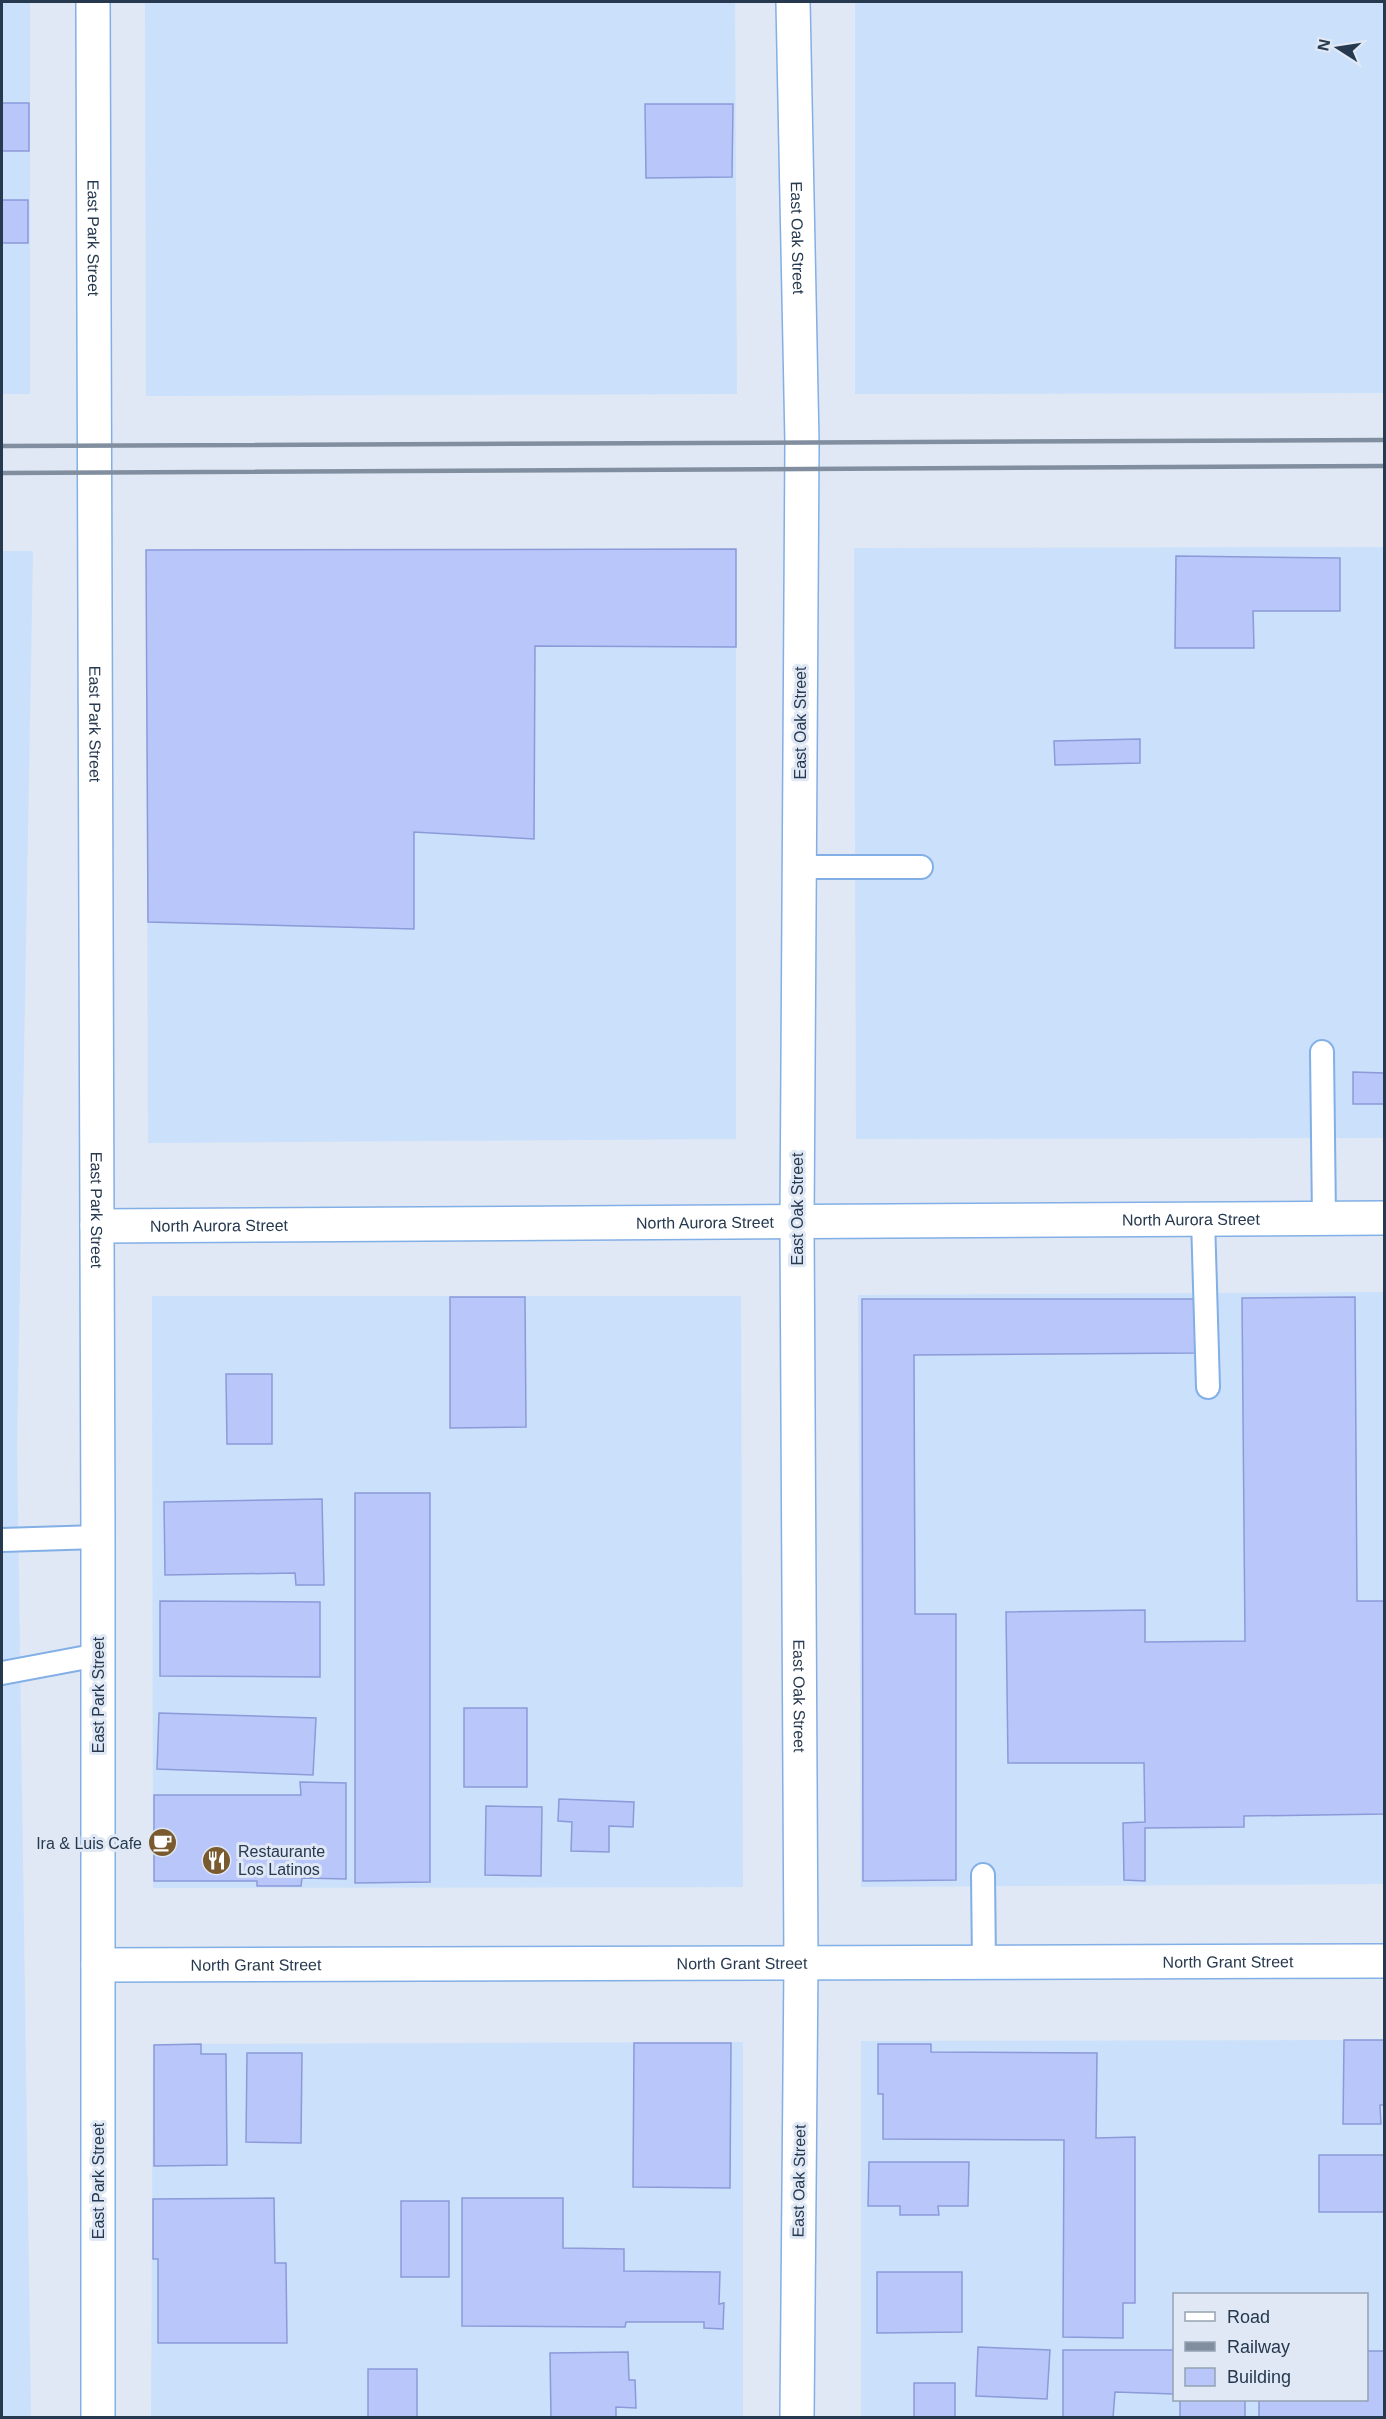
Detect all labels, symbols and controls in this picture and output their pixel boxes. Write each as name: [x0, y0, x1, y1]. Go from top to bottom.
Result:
north arrow: [1308, 18, 1368, 78]
text: N: [1314, 38, 1333, 52]
street label: East Park Street: [85, 180, 102, 297]
street label: East Oak Street: [788, 181, 807, 295]
street label: East Park Street: [87, 666, 104, 783]
street label: East Oak Street: [792, 666, 809, 779]
street label: East Park Street: [88, 1152, 106, 1269]
street label: East Oak Street: [789, 1152, 806, 1265]
street label: North Aurora Street: [1122, 1210, 1261, 1228]
street label: North Aurora Street: [636, 1213, 775, 1231]
street label: North Aurora Street: [150, 1216, 289, 1234]
street label: East Park Street: [90, 1636, 107, 1753]
street label: East Oak Street: [791, 1639, 808, 1753]
cafe icon: Ira & Luis Cafe: [147, 1827, 179, 1859]
place label: Ira & Luis Cafe: [36, 1835, 142, 1852]
place label: Restaurante Los Latinos: [238, 1843, 325, 1878]
restaurant icon: Restaurante Los Latinos: [201, 1844, 233, 1876]
street label: North Grant Street: [1163, 1953, 1294, 1970]
street label: North Grant Street: [677, 1954, 808, 1972]
street label: North Grant Street: [191, 1956, 322, 1973]
street label: East Park Street: [90, 2122, 107, 2239]
street label: East Oak Street: [790, 2124, 808, 2238]
legend: [1173, 2293, 1368, 2401]
text: Road: [1227, 2307, 1270, 2327]
text: Railway: [1227, 2337, 1290, 2357]
text: Building: [1227, 2367, 1291, 2387]

